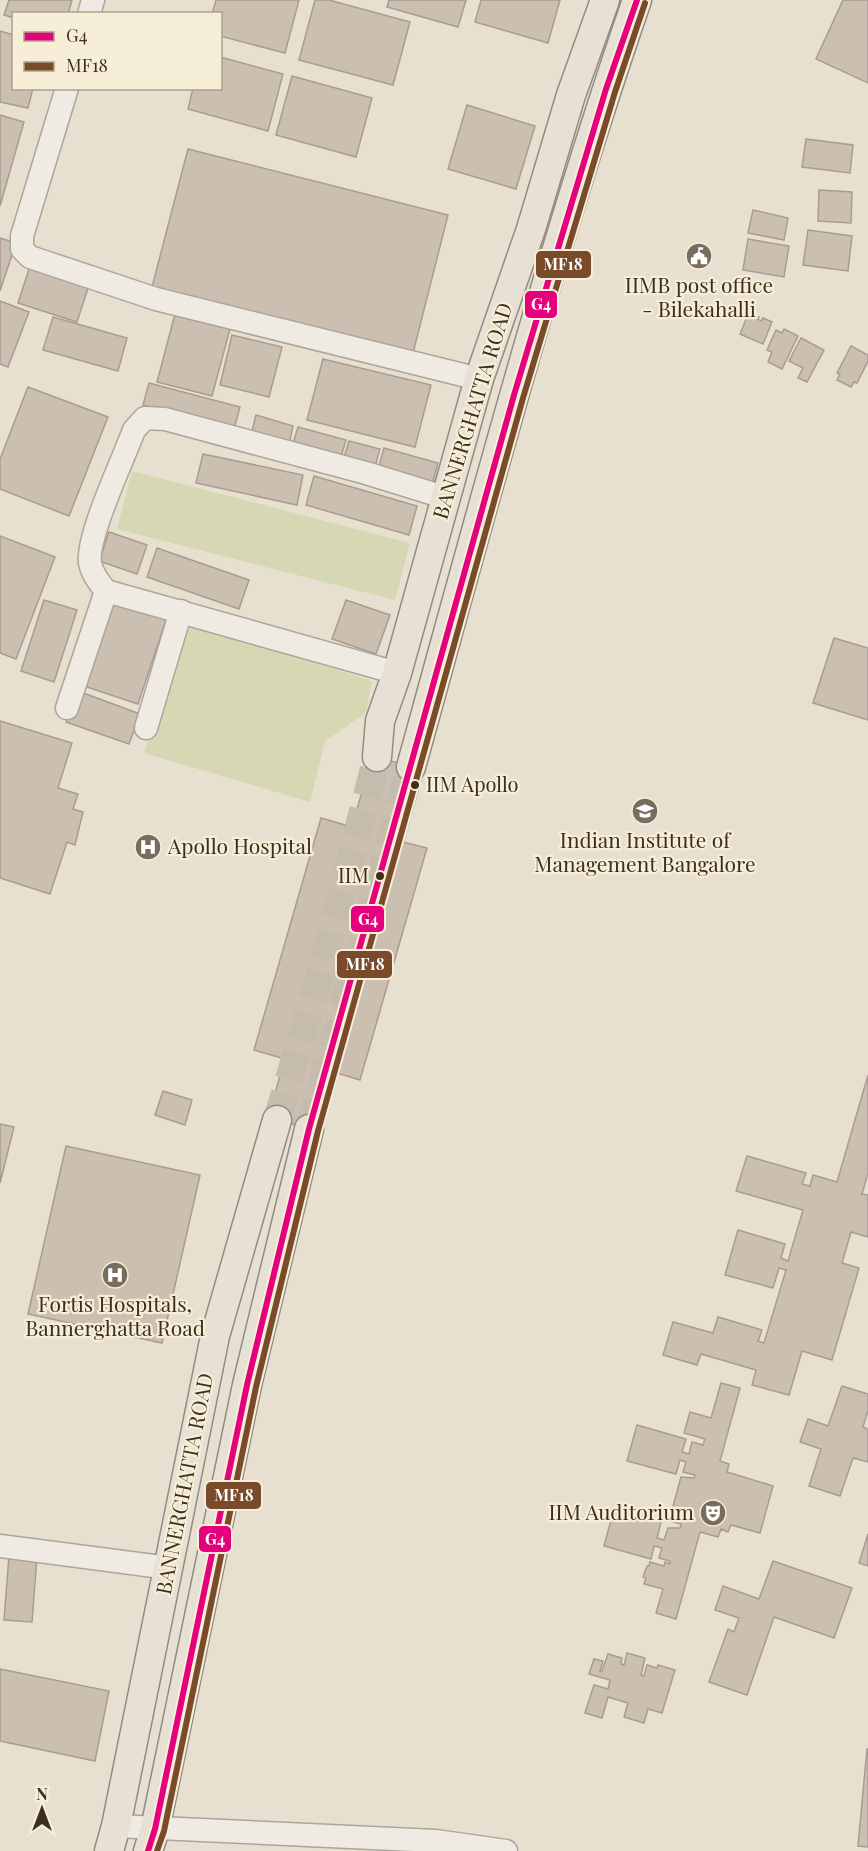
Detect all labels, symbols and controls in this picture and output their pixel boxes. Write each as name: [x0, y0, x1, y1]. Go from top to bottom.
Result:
legend: [12, 12, 222, 90]
text: G4: [66, 23, 88, 47]
text: MF18: [66, 53, 108, 77]
public building icon: IIMB post office - Bilekahalli: [684, 241, 714, 271]
line badge: MF18: [535, 250, 592, 279]
text: MF18: [543, 253, 583, 274]
place label: IIMB post office - Bilekahalli: [625, 270, 773, 322]
line badge: G4: [524, 290, 558, 319]
text: G4: [531, 293, 551, 314]
street label: BANNERGHATTA ROAD: [425, 299, 517, 522]
place label: IIM Apollo: [426, 770, 519, 797]
marker: IIM Apollo: [409, 779, 421, 791]
school or university icon: Indian Institute of Management Bangalore: [630, 796, 660, 826]
place label: Indian Institute of Management Bangalore: [534, 825, 756, 877]
place label: Apollo Hospital: [167, 831, 312, 859]
hospital icon: Apollo Hospital: [133, 832, 163, 862]
place label: IIM: [338, 861, 369, 888]
marker: IIM: [374, 870, 386, 882]
line badge: G4: [350, 905, 385, 933]
text: G4: [358, 908, 378, 929]
line badge: MF18: [336, 950, 393, 979]
text: MF18: [345, 953, 385, 974]
hospital icon: Fortis Hospitals, Bannerghatta Road: [100, 1260, 130, 1290]
place label: Fortis Hospitals, Bannerghatta Road: [25, 1289, 205, 1341]
street label: BANNERGHATTA ROAD: [148, 1371, 218, 1597]
line badge: MF18: [205, 1481, 262, 1510]
text: MF18: [214, 1484, 254, 1505]
place label: IIM Auditorium: [549, 1497, 694, 1525]
theatre icon: IIM Auditorium: [698, 1498, 728, 1528]
line badge: G4: [198, 1525, 232, 1553]
text: G4: [205, 1528, 225, 1549]
north arrow: [12, 1779, 72, 1839]
text: N: [36, 1783, 48, 1804]

